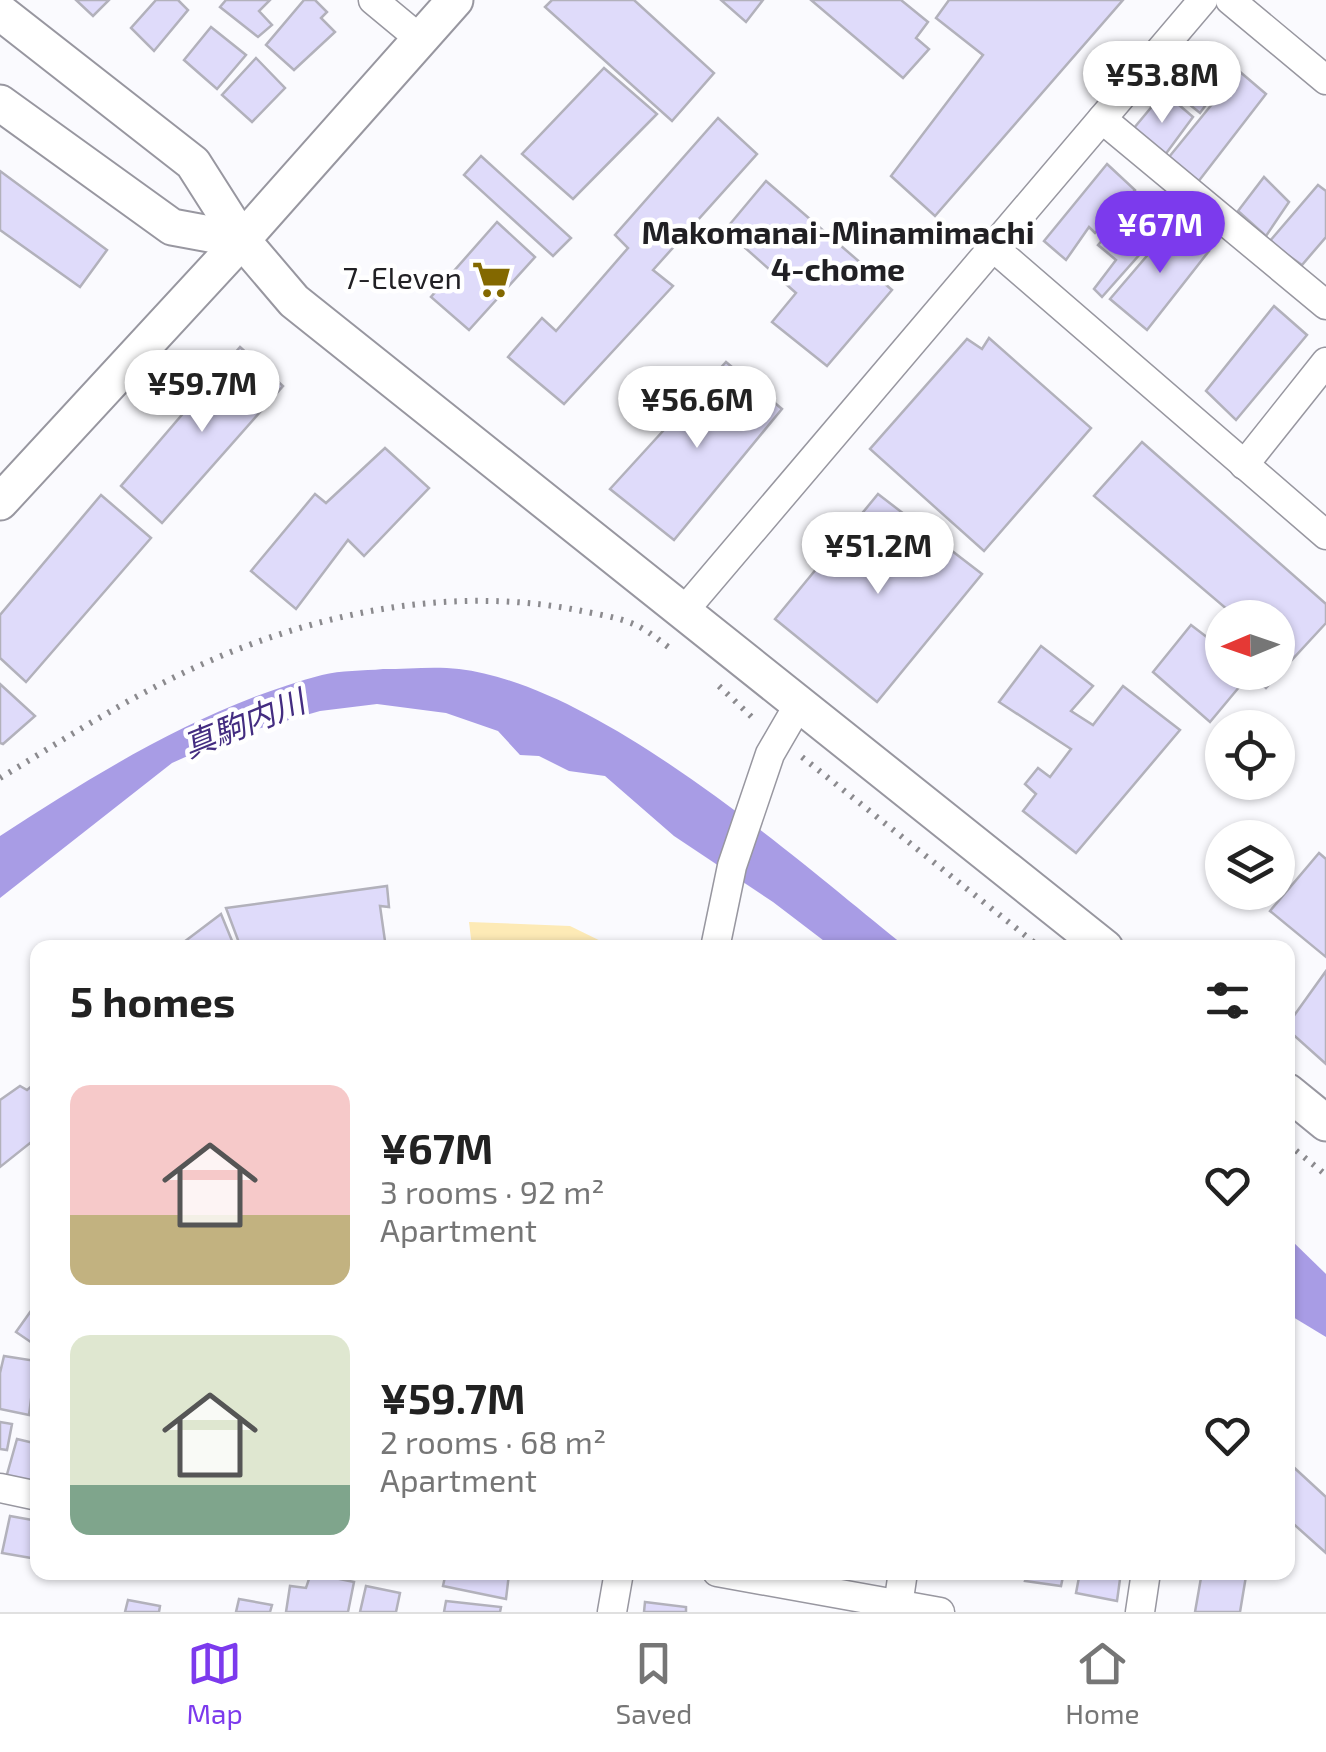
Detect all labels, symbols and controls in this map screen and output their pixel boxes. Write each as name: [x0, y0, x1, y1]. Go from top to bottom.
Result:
pin: ¥53.8M: [1081, 41, 1243, 126]
text: ¥53.8M: [1105, 54, 1219, 92]
pin: ¥67M: [1101, 191, 1219, 276]
text: ¥67M: [1117, 204, 1203, 242]
district label: Makomanai-Minamimachi 4-chome: [641, 212, 1035, 287]
supermarket icon: 7-Eleven: [471, 258, 513, 300]
place label: 7-Eleven: [343, 259, 462, 295]
pin: ¥59.7M: [121, 350, 283, 435]
text: ¥59.7M: [147, 363, 257, 401]
pin: ¥56.6M: [616, 366, 778, 451]
text: ¥56.6M: [640, 379, 754, 417]
pin: ¥51.2M: [797, 512, 959, 597]
text: ¥51.2M: [824, 525, 932, 563]
north arrow: [1205, 600, 1295, 690]
map controls: [1205, 600, 1295, 910]
water label: 真駒内川: [177, 679, 312, 764]
button: locate: [1205, 710, 1295, 800]
button: layers: [1205, 820, 1295, 910]
icon: filters: [1200, 973, 1255, 1028]
text: 5 homes: [70, 975, 235, 1025]
text: ¥67M: [380, 1122, 493, 1172]
icon: home: [150, 1125, 270, 1245]
icon: heart: [1200, 1158, 1255, 1213]
text: 3 rooms · 92 m²: [380, 1172, 605, 1210]
text: Apartment: [380, 1210, 537, 1248]
text: ¥59.7M: [380, 1372, 525, 1422]
icon: home: [150, 1375, 270, 1495]
icon: heart: [1200, 1408, 1255, 1463]
text: 2 rooms · 68 m²: [380, 1422, 606, 1460]
text: Apartment: [380, 1460, 537, 1498]
tab: Map: [186, 1636, 243, 1730]
tab: Saved: [616, 1636, 692, 1730]
tab: Home: [1065, 1636, 1140, 1730]

